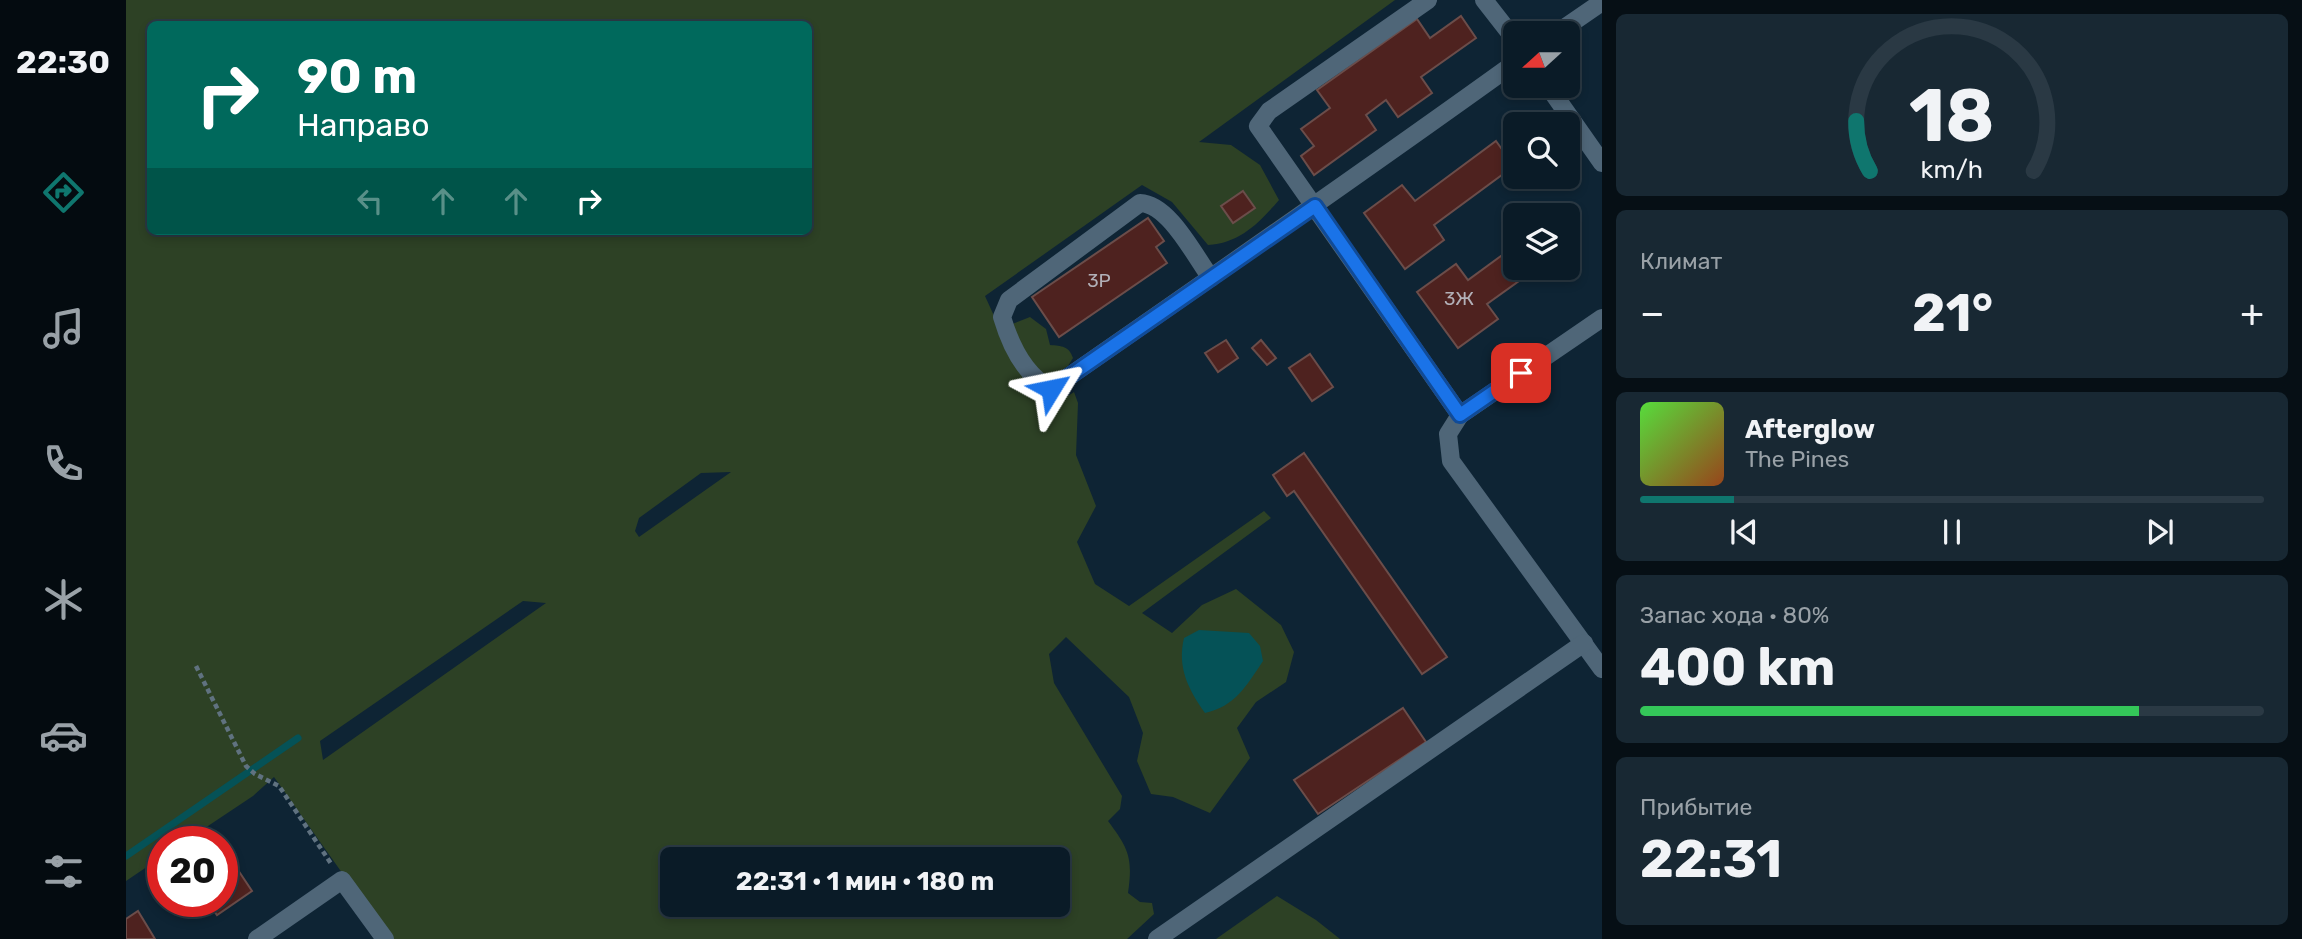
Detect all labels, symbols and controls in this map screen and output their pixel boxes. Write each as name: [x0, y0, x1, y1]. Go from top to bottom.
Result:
north arrow: [1503, 21, 1580, 98]
map controls: [1503, 21, 1580, 280]
text: 22:30: [16, 43, 110, 81]
text: 90 m: [297, 47, 417, 105]
icon: right: [182, 49, 273, 140]
text: 18: [1909, 73, 1995, 159]
text: Направо: [297, 106, 430, 144]
button: search: [1503, 112, 1580, 189]
text: km/h: [1921, 155, 1983, 184]
icon: directions: [39, 168, 88, 217]
icon: left: [351, 182, 389, 220]
icon: ahead: [424, 182, 462, 220]
icon: ahead: [497, 182, 535, 220]
icon: right: [570, 182, 608, 220]
button: layers: [1503, 203, 1580, 280]
text: Климат: [1640, 247, 1722, 275]
house number: 3Р: [1087, 269, 1111, 292]
text: 21°: [1912, 282, 1993, 344]
house number: 3Ж: [1444, 287, 1474, 310]
text: −: [1640, 290, 1665, 336]
text: +: [2240, 290, 2264, 336]
icon: music: [39, 304, 88, 353]
pin: [1491, 343, 1551, 403]
position arrow: [1014, 352, 1088, 426]
icon: arrive: [1502, 354, 1540, 392]
text: Afterglow: [1745, 414, 1875, 445]
icon: phone: [39, 439, 88, 488]
text: The Pines: [1745, 445, 1849, 473]
icon: previous: [1725, 513, 1763, 551]
icon: pause: [1933, 513, 1971, 551]
icon: next: [2141, 513, 2179, 551]
icon: climate: [39, 575, 88, 624]
text: Запас хода · 80%: [1640, 601, 1829, 629]
text: 400 km: [1640, 636, 1835, 698]
icon: car: [39, 711, 88, 760]
text: Прибытие: [1640, 793, 1752, 821]
speed limit sign: 20: [147, 826, 238, 917]
text: 22:31: [1640, 828, 1782, 890]
icon: filters: [39, 847, 88, 896]
text: 22:31 · 1 мин · 180 m: [736, 866, 994, 897]

